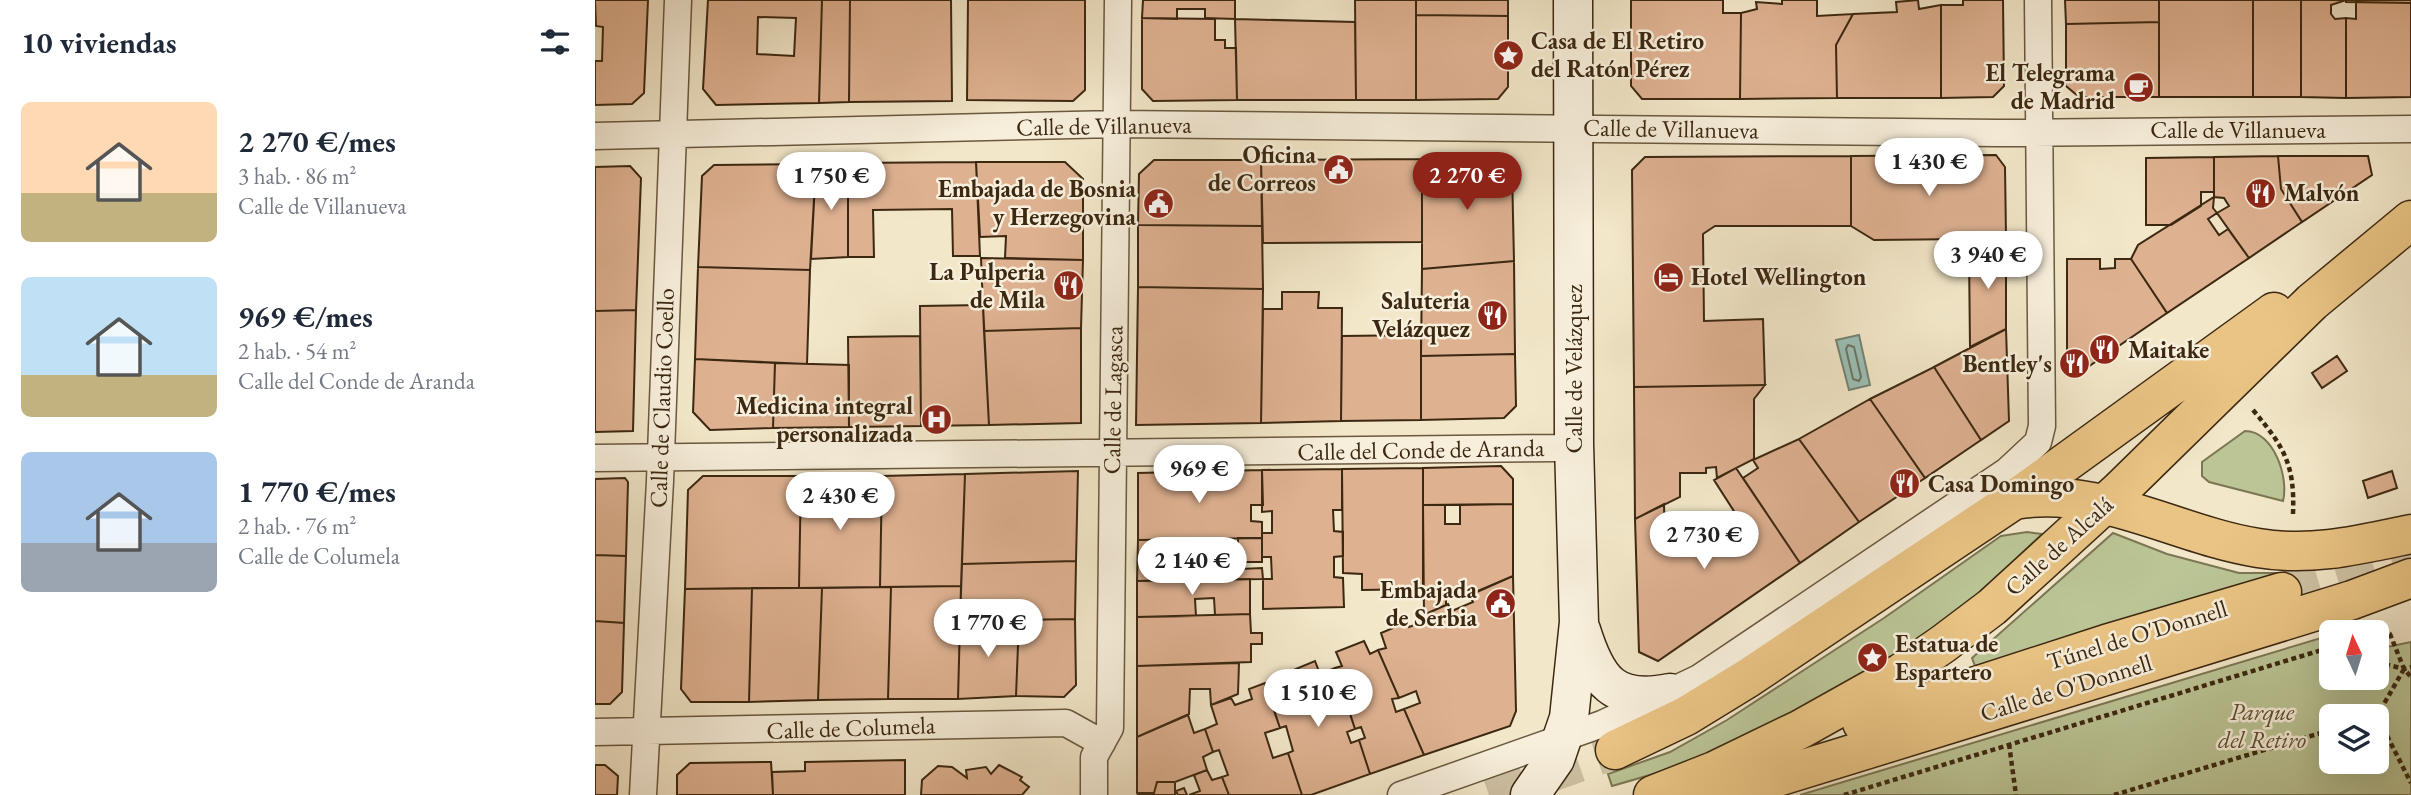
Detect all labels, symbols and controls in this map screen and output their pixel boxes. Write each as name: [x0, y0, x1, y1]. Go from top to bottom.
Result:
text: 10 viviendas: [21, 23, 177, 62]
icon: filters: [536, 23, 574, 61]
place label: Casa de El Retiro del Ratón Pérez: [1531, 25, 1704, 84]
place icon: Casa de El Retiro del Ratón Pérez: [1491, 38, 1525, 72]
place label: El Telegrama de Madrid: [1986, 57, 2116, 116]
cafe icon: El Telegrama de Madrid: [2121, 70, 2155, 104]
street label: Calle de Villanueva: [1016, 108, 1192, 143]
street label: Calle de Villanueva: [1583, 111, 1760, 146]
street label: Calle de Villanueva: [2150, 114, 2326, 145]
text: 2 270 €/mes: [238, 122, 396, 161]
icon: home: [77, 130, 161, 214]
pin: 1 430 €: [1864, 138, 1994, 198]
place label: Oficina de Correos: [1208, 139, 1316, 198]
text: 1 430 €: [1891, 146, 1967, 176]
pin: 1 750 €: [766, 152, 896, 212]
public building icon: Oficina de Correos: [1322, 152, 1356, 186]
pin: 2 270 €: [1402, 152, 1532, 212]
text: 1 750 €: [793, 160, 869, 190]
text: 2 270 €: [1429, 160, 1505, 190]
text: 3 hab. · 86 m²: [238, 161, 357, 191]
place label: Embajada de Bosnia y Herzegovina: [938, 173, 1136, 233]
restaurant icon: Malvón: [2244, 176, 2278, 210]
place label: Malvón: [2284, 177, 2360, 208]
public building icon: Embajada de Bosnia y Herzegovina: [1142, 186, 1176, 220]
text: Calle de Villanueva: [238, 191, 406, 221]
pin: 3 940 €: [1923, 232, 2053, 291]
text: 3 940 €: [1950, 239, 2026, 269]
place label: La Pulperia de Mila: [929, 256, 1045, 315]
hotel icon: Hotel Wellington: [1651, 260, 1685, 294]
place label: Hotel Wellington: [1691, 261, 1867, 293]
restaurant icon: La Pulperia de Mila: [1051, 269, 1085, 303]
street label: Calle de Velázquez: [1558, 284, 1589, 454]
place label: Saluteria Velázquez: [1372, 285, 1471, 345]
street label: Calle de Claudio Coello: [642, 287, 681, 508]
text: 969 €/mes: [238, 297, 373, 336]
restaurant icon: Saluteria Velázquez: [1476, 298, 1510, 332]
icon: home: [77, 305, 161, 389]
street label: Calle de Lagasca: [1096, 325, 1129, 475]
restaurant icon: Maitake: [2088, 333, 2122, 367]
place label: Maitake: [2128, 334, 2209, 365]
text: 2 hab. · 54 m²: [238, 336, 357, 366]
restaurant icon: Bentley's: [2058, 347, 2092, 381]
place label: Bentley's: [1962, 348, 2052, 380]
text: Calle del Conde de Aranda: [238, 366, 475, 396]
place label: Medicina integral personalizada: [736, 390, 913, 449]
hospital icon: Medicina integral personalizada: [919, 403, 953, 437]
street label: Calle del Conde de Aranda: [1297, 432, 1545, 467]
pin: 969 €: [1150, 446, 1248, 505]
text: 969 €: [1170, 453, 1228, 483]
restaurant icon: Casa Domingo: [1888, 467, 1922, 501]
place label: Casa Domingo: [1928, 468, 2074, 500]
text: 1 770 €/mes: [238, 472, 396, 511]
pin: 2 430 €: [775, 472, 905, 532]
icon: home: [77, 480, 161, 564]
text: 2 430 €: [802, 480, 878, 510]
street label: Calle de Alcalá: [1998, 489, 2120, 602]
text: 2 hab. · 76 m²: [238, 511, 357, 541]
pin: 2 730 €: [1639, 512, 1769, 571]
text: 2 730 €: [1666, 519, 1742, 549]
pin: 2 140 €: [1127, 538, 1257, 597]
text: Calle de Columela: [238, 541, 400, 571]
text: 2 140 €: [1154, 545, 1230, 575]
place label: Embajada de Serbia: [1380, 574, 1477, 633]
public building icon: Embajada de Serbia: [1483, 587, 1517, 621]
street label: Túnel de O'Donnell: [2043, 592, 2231, 677]
pin: 1 770 €: [923, 600, 1053, 659]
text: 1 770 €: [950, 607, 1026, 637]
north arrow: [2319, 620, 2389, 690]
map controls: [2319, 620, 2389, 774]
place label: Estatua de Espartero: [1895, 628, 1998, 687]
place icon: Estatua de Espartero: [1855, 641, 1889, 675]
street label: Calle de O'Donnell: [1976, 647, 2156, 728]
pin: 1 510 €: [1253, 670, 1383, 729]
text: 1 510 €: [1280, 677, 1356, 707]
park label: Parque del Retiro: [2218, 696, 2306, 755]
button: layers: [2319, 704, 2389, 774]
street label: Calle de Columela: [766, 709, 936, 746]

